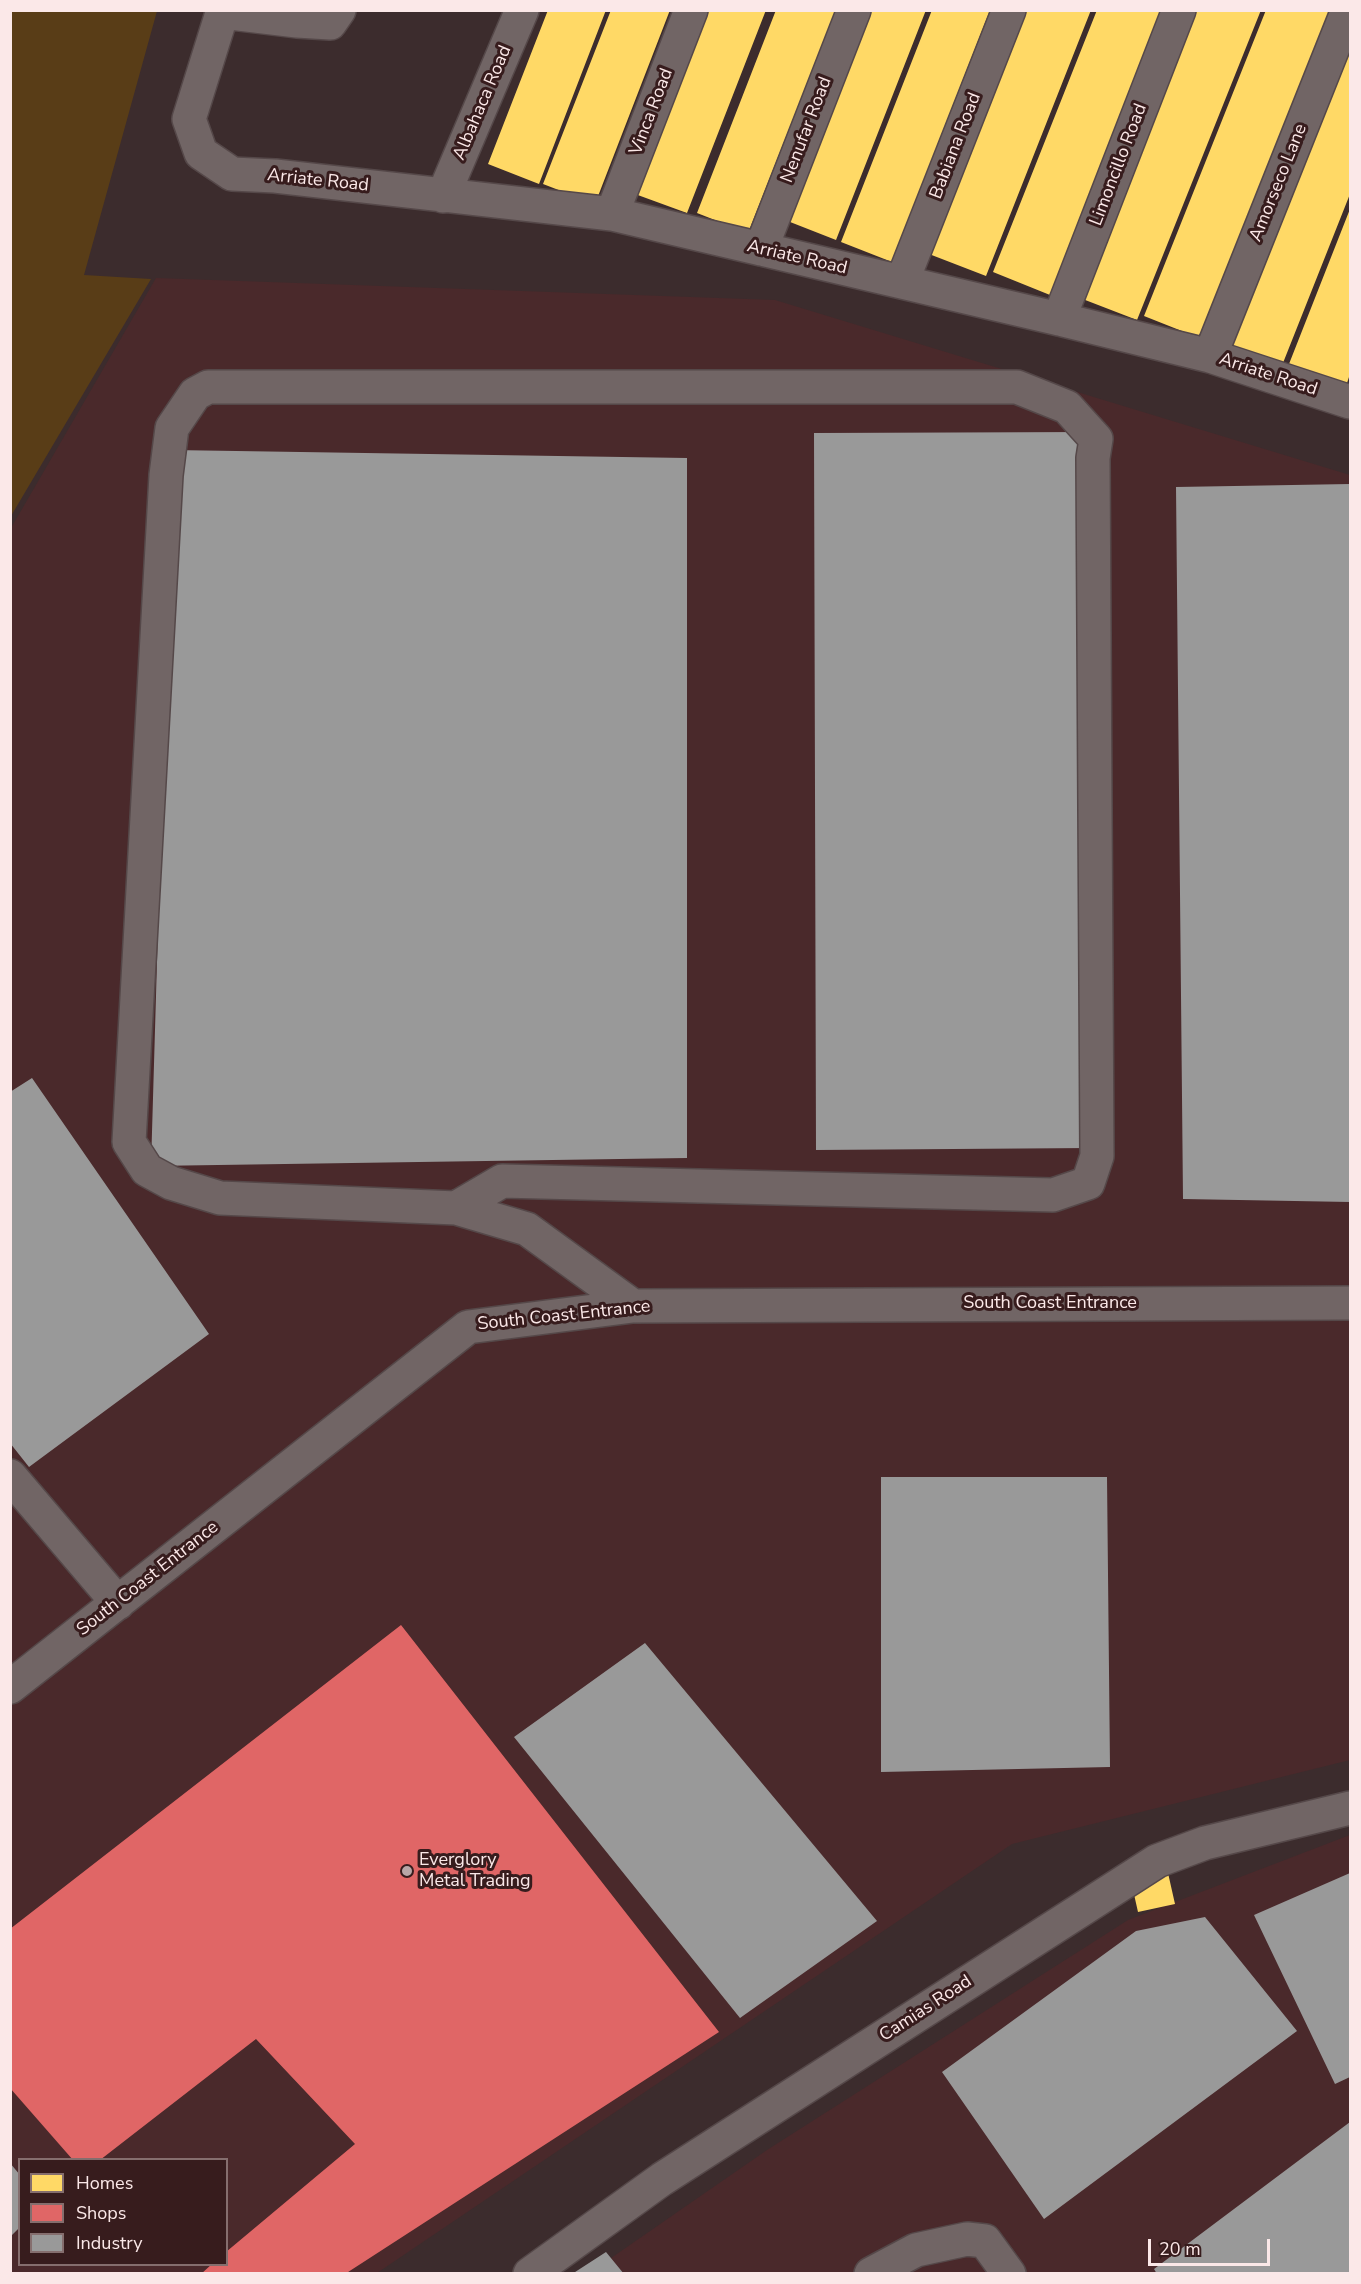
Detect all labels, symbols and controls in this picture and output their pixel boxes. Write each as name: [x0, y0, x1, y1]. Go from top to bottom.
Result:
street label: Albahaca Road: [449, 42, 517, 164]
street label: Vinca Road: [626, 66, 678, 158]
street label: Nenufar Road: [777, 74, 837, 186]
street label: Babiana Road: [926, 90, 986, 202]
street label: Limoncillo Road: [1086, 101, 1152, 229]
street label: Amorseco Lane: [1246, 121, 1312, 245]
street label: Arriate Road: [266, 165, 370, 197]
street label: Arriate Road: [745, 236, 849, 280]
street label: Arriate Road: [1216, 349, 1320, 401]
street label: South Coast Entrance: [963, 1293, 1137, 1315]
street label: South Coast Entrance: [476, 1296, 652, 1336]
street label: South Coast Entrance: [73, 1517, 223, 1641]
place label: Everglory Metal Trading: [419, 1850, 531, 1892]
marker: Everglory Metal Trading: [400, 1864, 414, 1878]
street label: Camias Road: [876, 1971, 976, 2047]
legend: [18, 2158, 228, 2266]
text: Homes: [76, 2171, 133, 2195]
text: Shops: [76, 2201, 126, 2225]
scale bar: [1151, 2227, 1272, 2265]
text: Industry: [76, 2231, 143, 2255]
text: 20 m: [1159, 2237, 1201, 2261]

